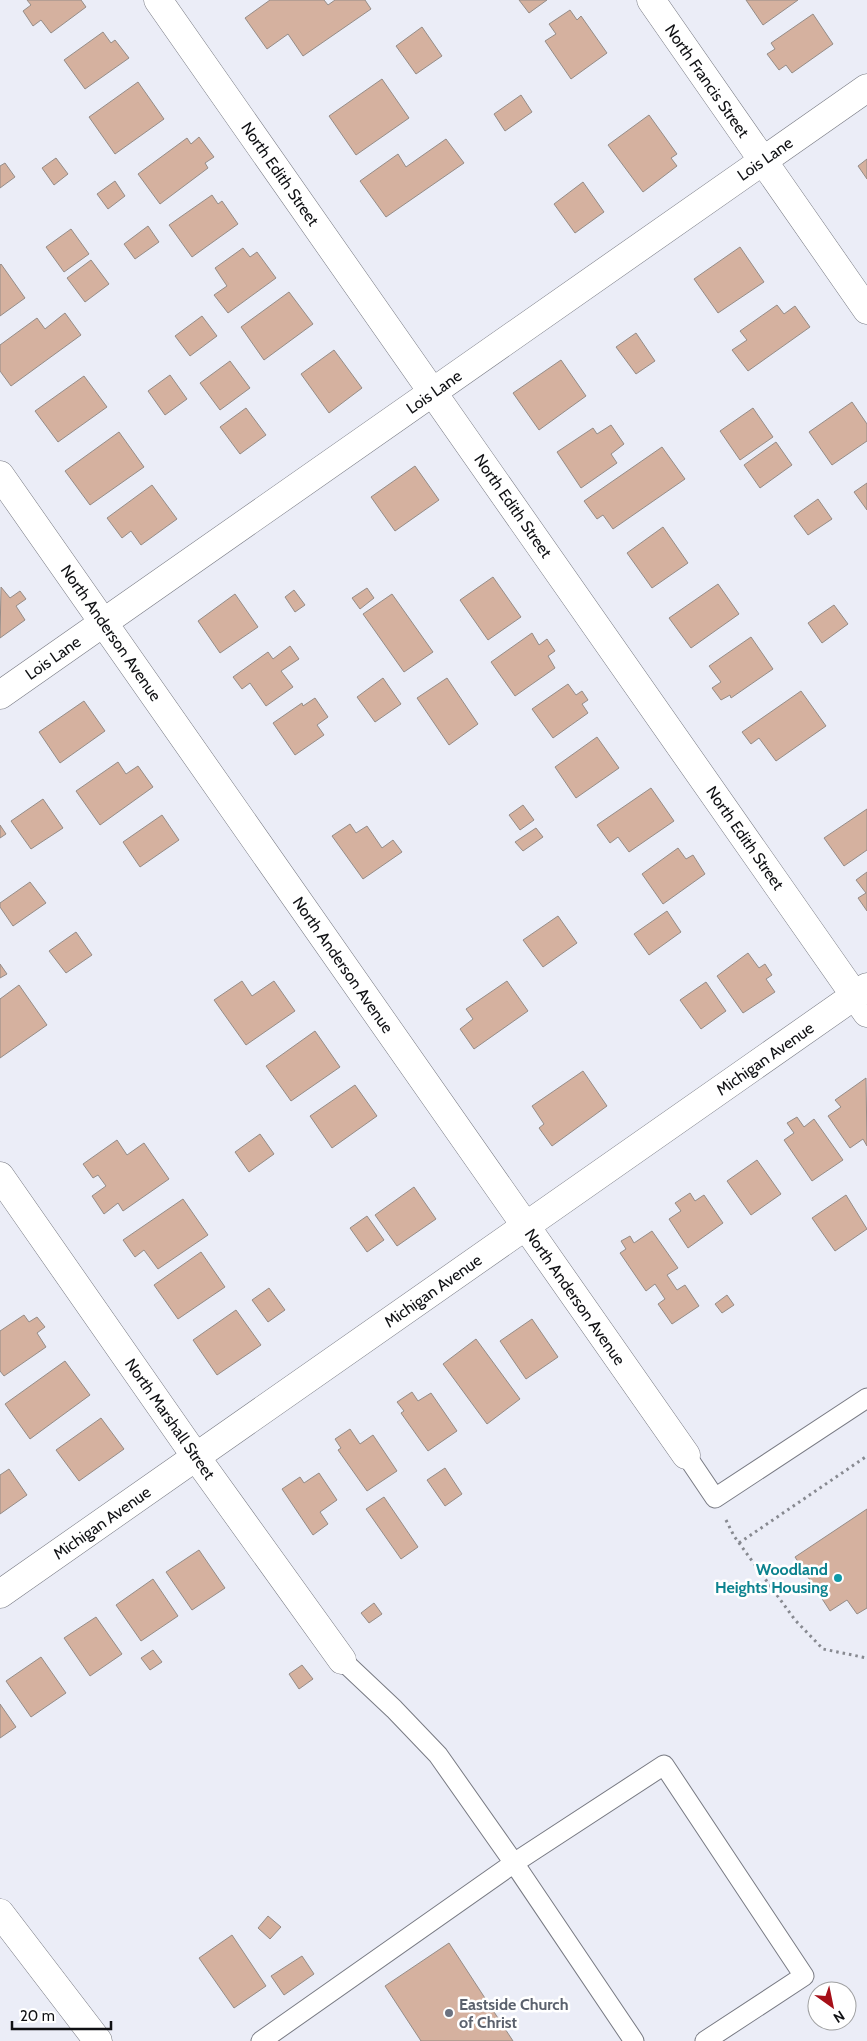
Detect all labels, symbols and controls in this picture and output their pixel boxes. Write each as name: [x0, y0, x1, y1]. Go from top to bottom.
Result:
street label: North Francis Street: [661, 21, 753, 142]
street label: North Edith Street: [237, 118, 323, 230]
street label: Lois Lane: [734, 133, 796, 185]
street label: Lois Lane: [403, 366, 465, 418]
street label: North Edith Street: [470, 450, 556, 562]
street label: North Anderson Avenue: [57, 561, 165, 705]
street label: Lois Lane: [22, 632, 84, 684]
street label: North Edith Street: [702, 782, 788, 894]
street label: North Anderson Avenue: [289, 893, 397, 1037]
street label: Michigan Avenue: [713, 1018, 817, 1100]
street label: North Anderson Avenue: [521, 1225, 629, 1369]
street label: Michigan Avenue: [381, 1250, 485, 1332]
street label: North Marshall Street: [121, 1355, 219, 1484]
street label: Michigan Avenue: [50, 1482, 154, 1564]
place label: Woodland Heights Housing: [715, 1560, 828, 1597]
marker: Woodland Heights Housing: [832, 1572, 844, 1584]
north arrow: [807, 1981, 857, 2031]
place label: Eastside Church of Christ: [459, 1995, 568, 2032]
scale bar: [12, 1998, 111, 2030]
text: 20 m: [20, 2007, 55, 2025]
marker: Eastside Church of Christ: [443, 2007, 455, 2019]
text: N: [830, 2007, 848, 2027]

